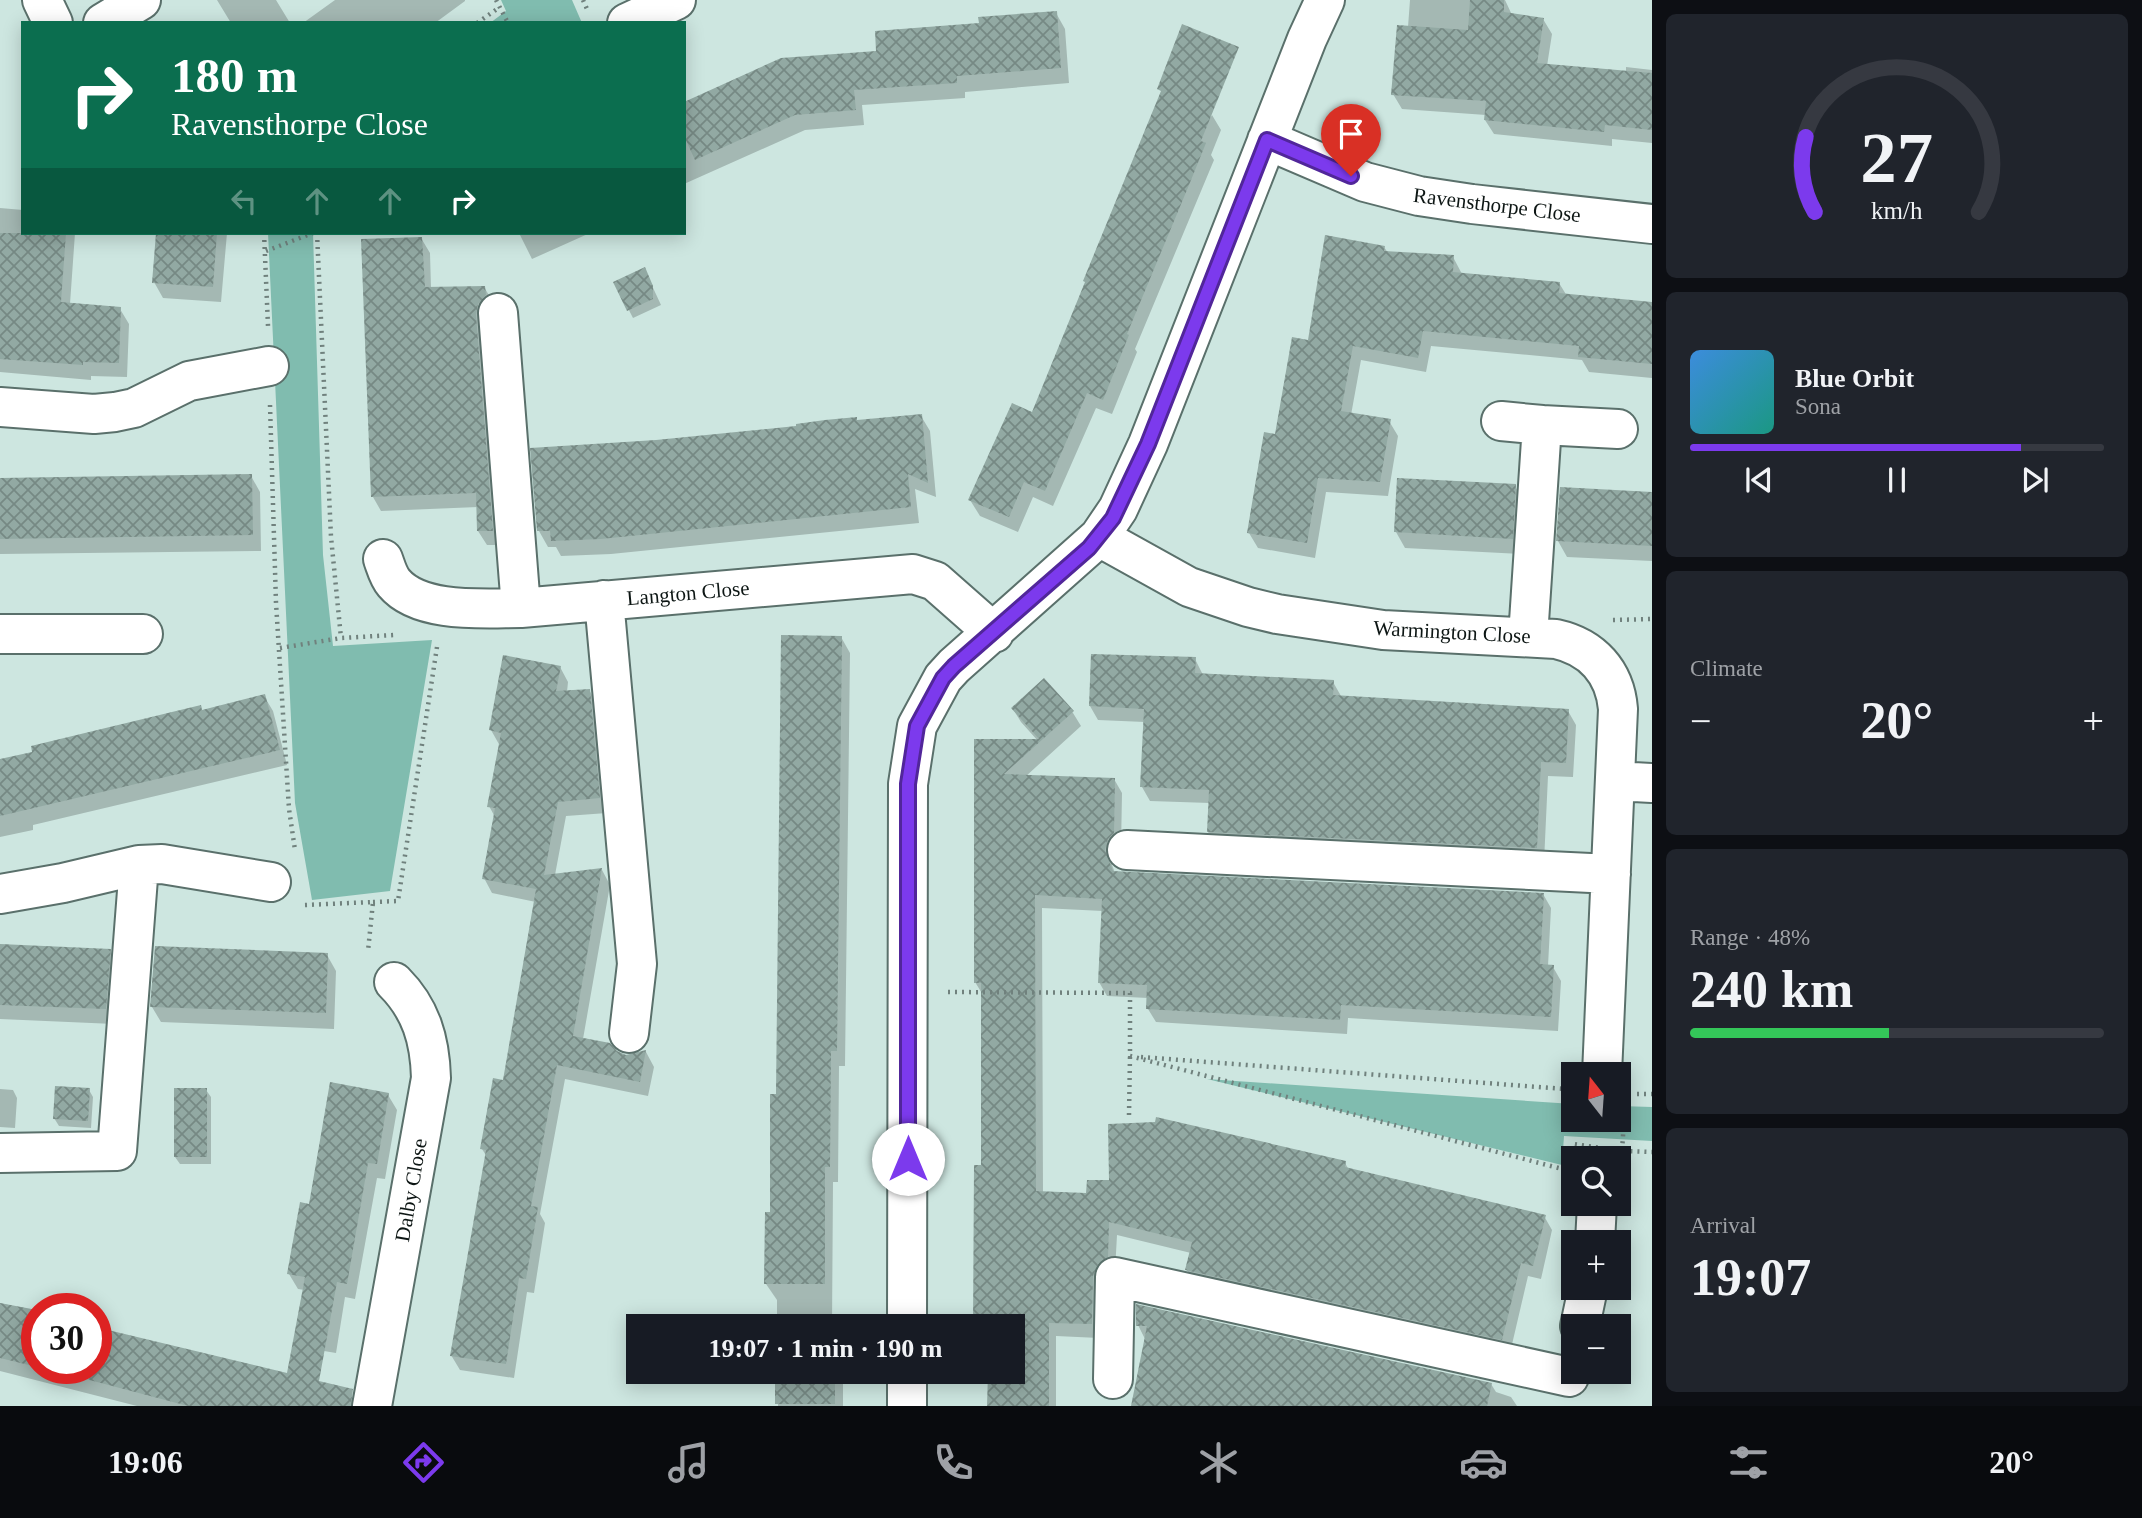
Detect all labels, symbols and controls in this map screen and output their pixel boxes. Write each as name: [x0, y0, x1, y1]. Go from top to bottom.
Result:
text: 180 m: [171, 48, 298, 103]
icon: right: [56, 49, 147, 140]
pin: [1321, 104, 1381, 176]
text: Ravensthorpe Close: [171, 106, 428, 142]
icon: arrive: [1332, 115, 1370, 153]
text: 27: [1861, 118, 1933, 199]
icon: left: [225, 182, 263, 220]
icon: ahead: [298, 182, 336, 220]
icon: ahead: [371, 182, 409, 220]
icon: right: [444, 182, 482, 220]
street label: Ravensthorpe Close: [1412, 183, 1582, 227]
text: km/h: [1871, 197, 1923, 224]
text: Blue Orbit: [1795, 364, 1914, 393]
text: Sona: [1795, 394, 1841, 419]
icon: previous: [1740, 461, 1778, 499]
icon: pause: [1878, 461, 1916, 499]
icon: next: [2016, 461, 2054, 499]
street label: Langton Close: [626, 576, 750, 610]
street label: Warmington Close: [1373, 616, 1531, 648]
text: Climate: [1690, 656, 1763, 681]
text: 20°: [1861, 692, 1933, 749]
text: −: [1690, 700, 1711, 742]
text: +: [2083, 700, 2104, 742]
text: Range · 48%: [1690, 925, 1810, 950]
text: 240 km: [1690, 961, 1853, 1018]
north arrow: [1561, 1062, 1631, 1132]
map controls: [1561, 1062, 1631, 1384]
position arrow: [871, 1122, 945, 1196]
street label: Dalby Close: [390, 1137, 432, 1243]
button: search: [1561, 1146, 1631, 1216]
text: Arrival: [1690, 1213, 1756, 1238]
button: +: [1561, 1230, 1631, 1300]
text: 19:07: [1690, 1249, 1811, 1306]
speed limit sign: 30: [21, 1293, 112, 1384]
button: −: [1561, 1314, 1631, 1384]
text: 19:07 · 1 min · 190 m: [709, 1334, 943, 1363]
icon: directions: [399, 1438, 448, 1487]
icon: music: [664, 1438, 713, 1487]
icon: phone: [929, 1438, 978, 1487]
icon: climate: [1194, 1438, 1243, 1487]
icon: car: [1459, 1438, 1508, 1487]
icon: filters: [1724, 1438, 1773, 1487]
text: 19:06: [108, 1444, 183, 1480]
text: 20°: [1989, 1444, 2034, 1480]

